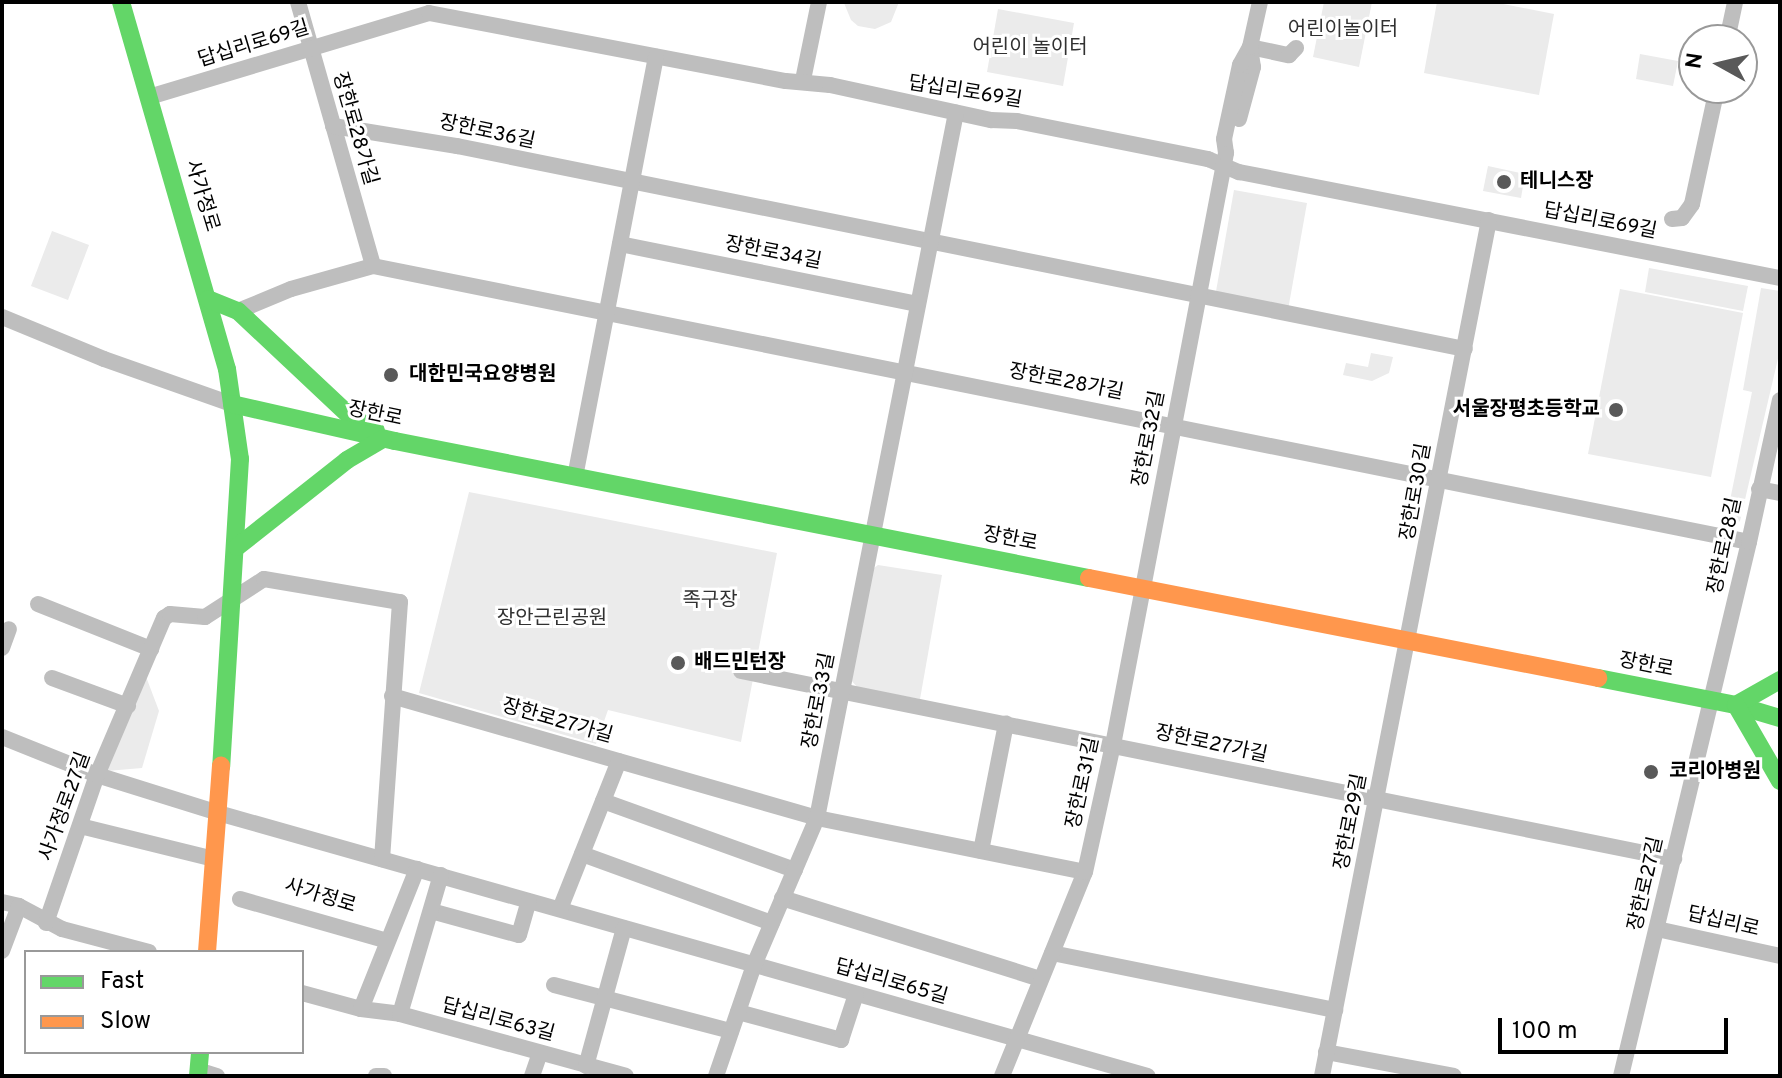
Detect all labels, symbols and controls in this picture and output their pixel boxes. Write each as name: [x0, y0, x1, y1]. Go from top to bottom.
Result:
street label: 답십리로69길: [195, 17, 313, 73]
park label: 어린이놀이터: [1288, 18, 1398, 42]
north arrow: [1678, 24, 1758, 104]
park label: 어린이 놀이터: [972, 36, 1088, 60]
text: N: [1681, 51, 1710, 71]
street label: 장한로28가길: [326, 70, 382, 188]
street label: 답십리로69길: [906, 72, 1024, 114]
street label: 장한로36길: [437, 111, 537, 155]
street label: 사가정로: [179, 157, 223, 235]
place label: 테니스장: [1520, 170, 1594, 194]
marker: 테니스장: [1495, 173, 1513, 191]
street label: 답십리로69길: [1541, 199, 1659, 245]
street label: 장한로34길: [723, 233, 823, 275]
street label: 장한로28가길: [1007, 360, 1125, 406]
place label: 대한민국요양병원: [409, 363, 556, 387]
marker: 대한민국요양병원: [380, 364, 402, 386]
street label: 장한로32길: [1129, 389, 1171, 489]
street label: 장한로: [346, 398, 404, 432]
place label: 서울장평초등학교: [1453, 398, 1600, 422]
marker: 서울장평초등학교: [1607, 401, 1625, 419]
street label: 장한로30길: [1397, 442, 1437, 542]
street label: 장한로28길: [1704, 496, 1748, 596]
street label: 장한로: [981, 523, 1039, 557]
park label: 족구장: [682, 589, 738, 613]
park label: 장안근린공원: [497, 607, 607, 631]
street label: 장한로: [1617, 649, 1675, 683]
place label: 배드민턴장: [694, 651, 786, 675]
street label: 장한로33길: [799, 651, 841, 751]
marker: 배드민턴장: [669, 654, 687, 672]
street label: 장한로27가길: [499, 695, 615, 749]
street label: 장한로27가길: [1153, 721, 1269, 769]
street label: 장한로31길: [1063, 735, 1105, 831]
street label: 사가정로27길: [35, 749, 97, 865]
place label: 코리아병원: [1669, 760, 1761, 784]
marker: 코리아병원: [1640, 761, 1662, 783]
street label: 장한로29길: [1331, 772, 1373, 872]
street label: 장한로27길: [1625, 834, 1669, 934]
street label: 사가정로: [281, 875, 359, 919]
street label: 답십리로: [1684, 903, 1762, 943]
legend: [24, 950, 304, 1054]
street label: 답십리로65길: [832, 955, 950, 1011]
text: Fast: [100, 967, 144, 997]
street label: 답십리로63길: [439, 994, 557, 1048]
scale bar: [1502, 1002, 1732, 1052]
text: Slow: [100, 1007, 151, 1037]
text: 100 m: [1512, 1017, 1578, 1047]

